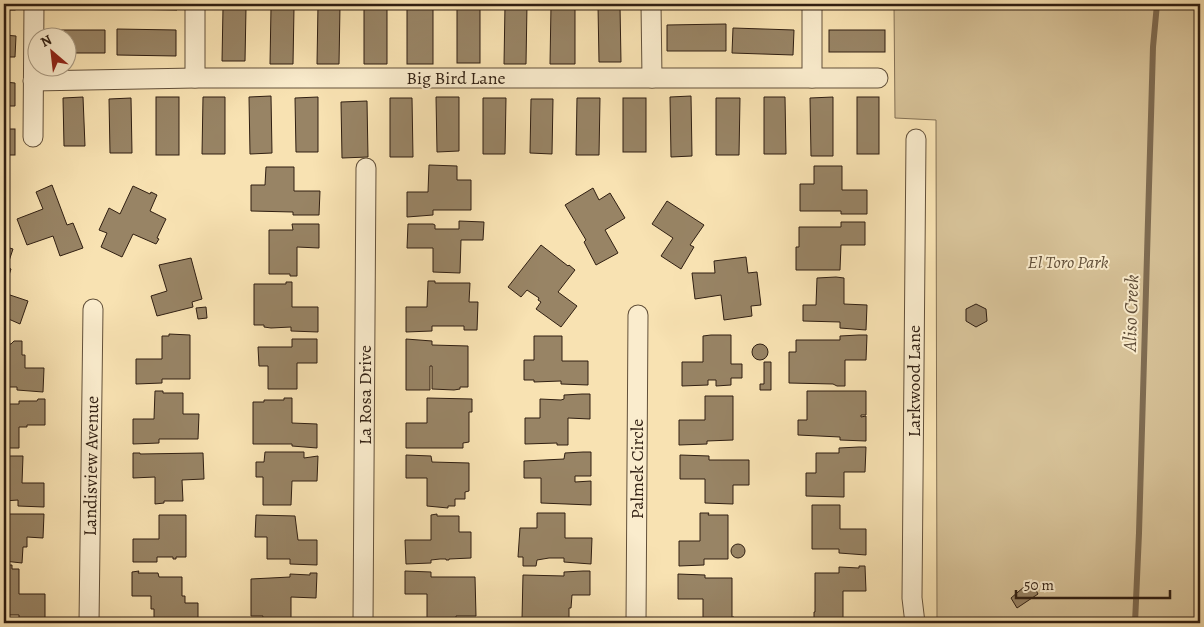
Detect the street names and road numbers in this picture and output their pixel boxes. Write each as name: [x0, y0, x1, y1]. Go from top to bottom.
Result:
street label: Big Bird Lane: [406, 66, 506, 90]
street label: Larkwood Lane: [902, 325, 926, 437]
street label: La Rosa Drive: [353, 345, 377, 445]
street label: Landisview Avenue: [78, 396, 104, 536]
street label: Palmek Circle: [625, 419, 649, 519]

